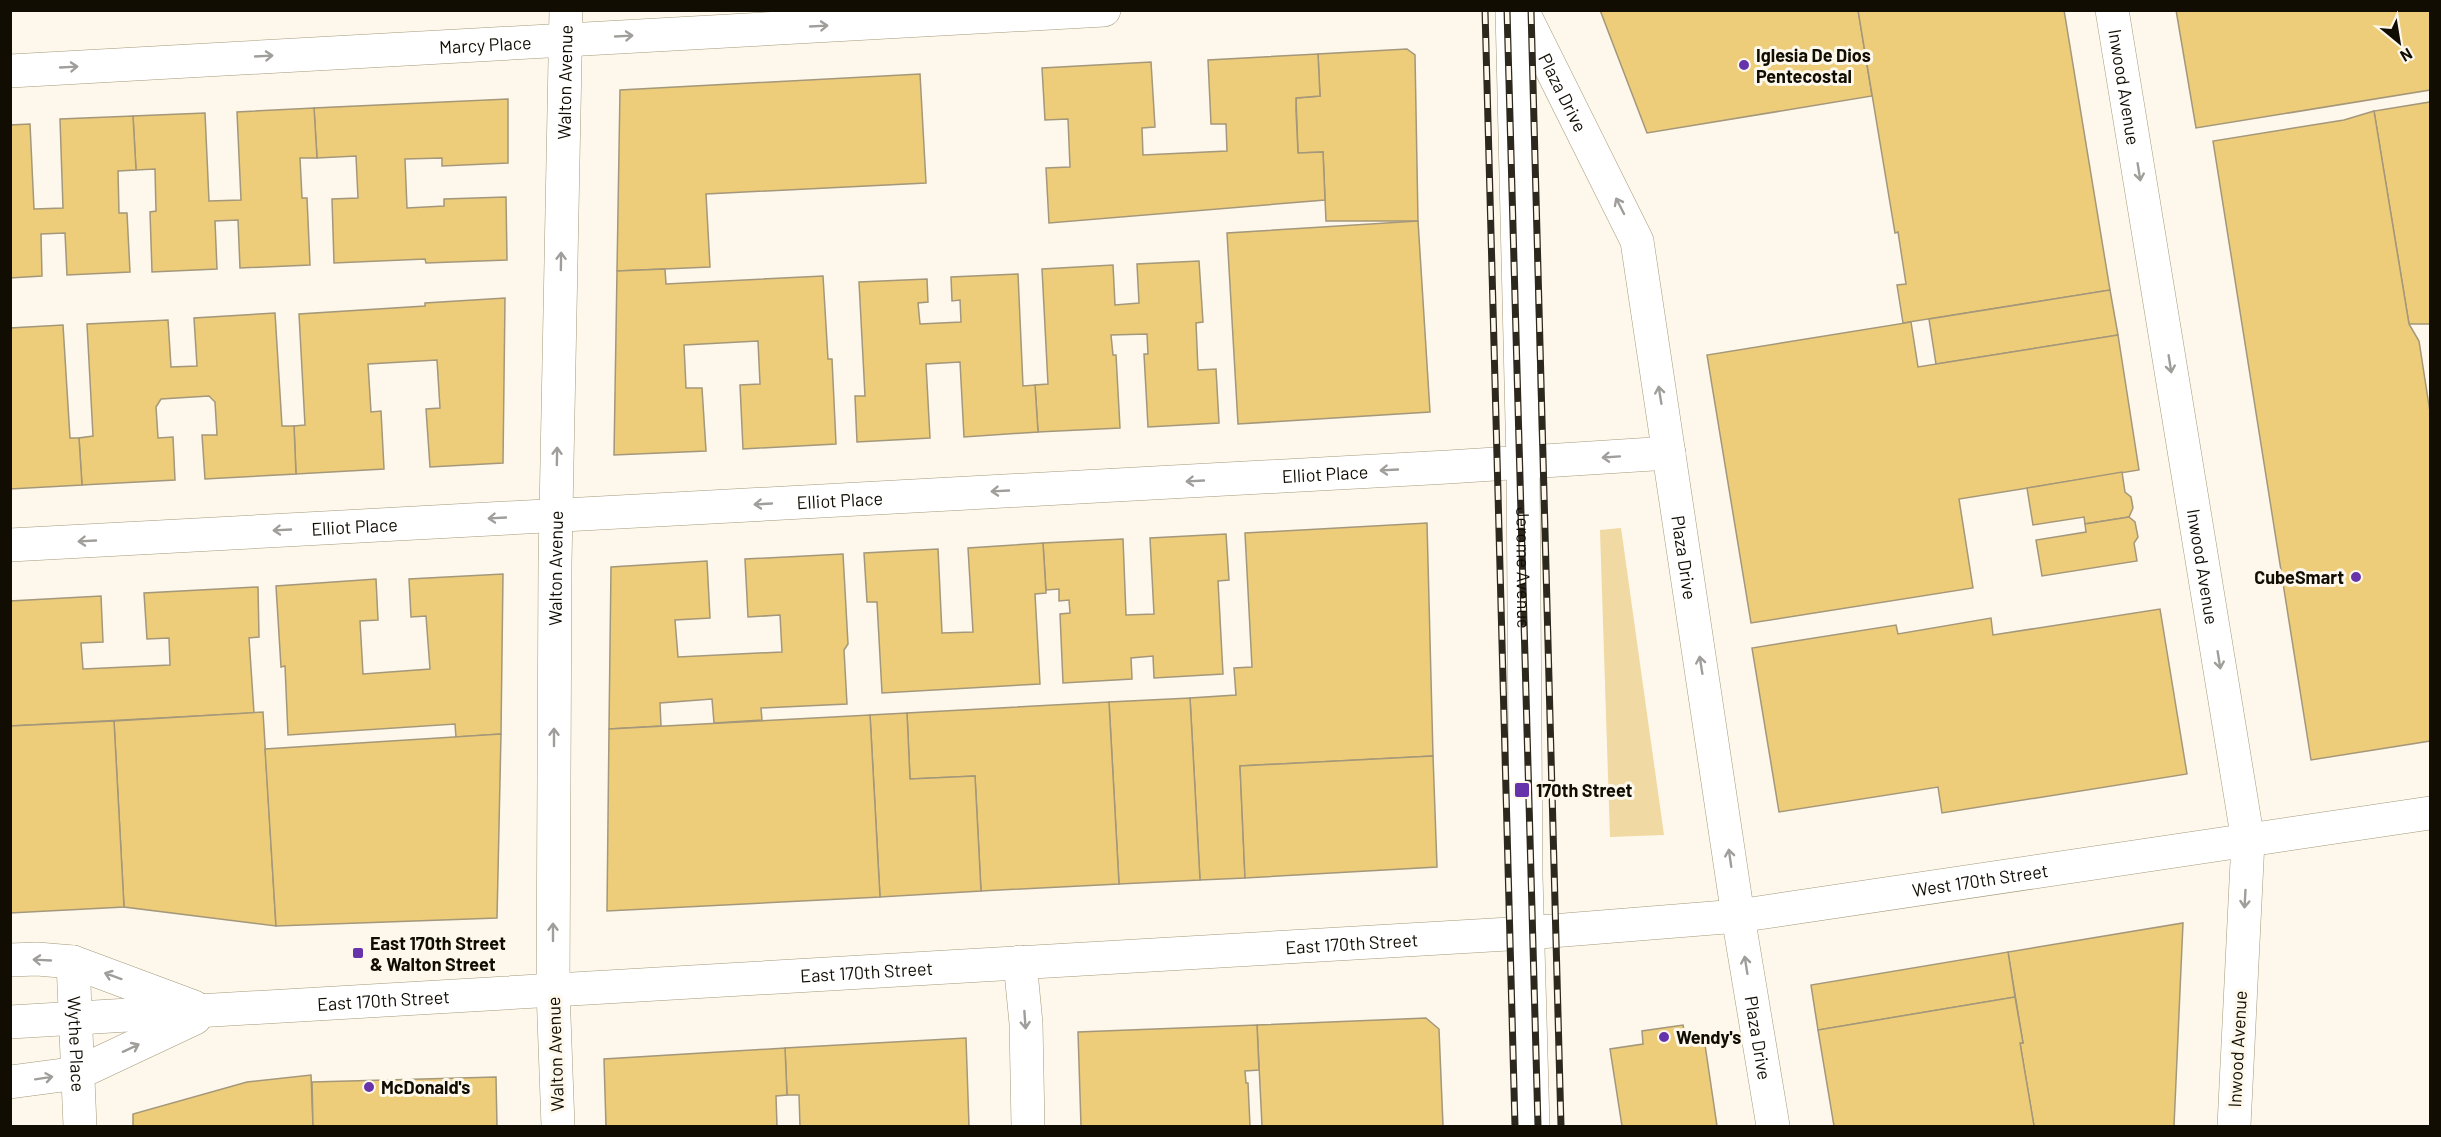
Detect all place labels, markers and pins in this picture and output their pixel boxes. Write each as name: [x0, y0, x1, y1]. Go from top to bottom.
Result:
place label: Iglesia De Dios Pentecostal: [1756, 44, 1871, 87]
marker: Iglesia De Dios Pentecostal: [1737, 58, 1751, 72]
place label: CubeSmart: [2254, 566, 2344, 588]
marker: CubeSmart: [2349, 570, 2363, 584]
place label: 170th Street: [1536, 779, 1632, 801]
marker: 170th Street: [1513, 781, 1531, 799]
place label: East 170th Street & Walton Street: [370, 932, 506, 975]
marker: East 170th Street & Walton Street: [351, 946, 365, 960]
place label: Wendy's: [1676, 1026, 1741, 1048]
marker: Wendy's: [1657, 1030, 1671, 1044]
place label: McDonald's: [381, 1076, 470, 1098]
marker: McDonald's: [362, 1080, 376, 1094]

